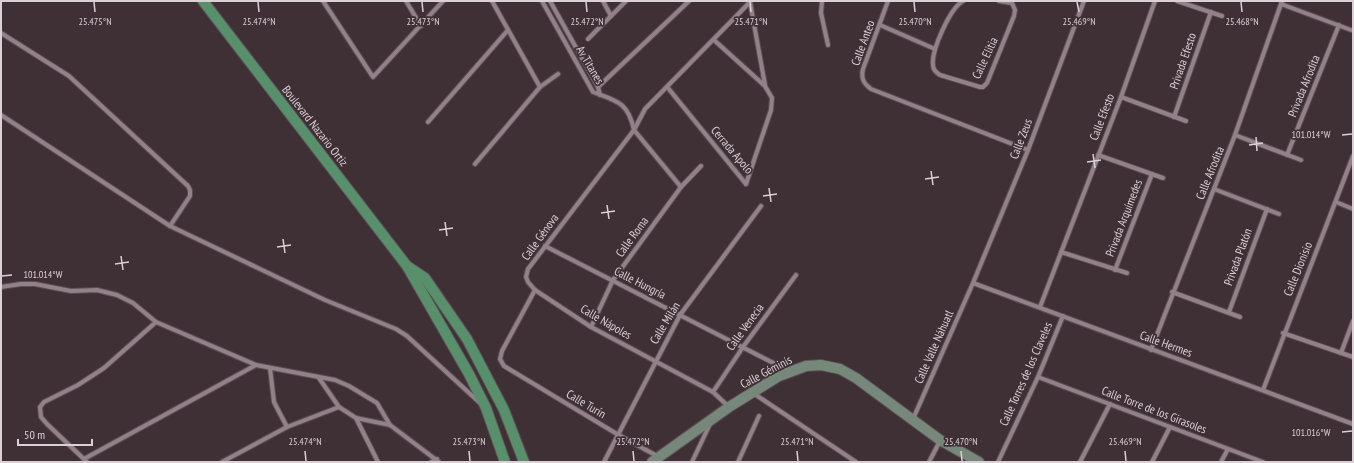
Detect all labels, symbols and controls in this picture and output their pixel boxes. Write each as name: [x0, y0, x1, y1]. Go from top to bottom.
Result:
text: 25.475°N: [78, 15, 112, 28]
text: 25.474°N: [242, 15, 276, 28]
text: 25.473°N: [406, 15, 440, 28]
text: 25.472°N: [570, 15, 604, 28]
text: 25.471°N: [734, 15, 768, 28]
text: 25.470°N: [898, 15, 932, 28]
text: 25.469°N: [1062, 15, 1096, 28]
text: 25.468°N: [1225, 15, 1259, 28]
street label: Calle Anteo: [847, 18, 878, 68]
street label: Privada Efesto: [1166, 31, 1199, 91]
street label: Calle Elitia: [968, 34, 1001, 81]
street label: Av Titanes: [573, 43, 608, 87]
street label: Privada Afrodita: [1284, 52, 1323, 119]
street label: Boulevard Nazario Ortiz: [279, 82, 352, 169]
street label: Calle Efesto: [1086, 91, 1117, 142]
street label: Calle Zeus: [1006, 116, 1035, 161]
street label: Cerrada Apolo: [708, 123, 757, 177]
text: 101.014°W: [1292, 128, 1331, 141]
street label: Calle Afrodita: [1192, 144, 1227, 202]
street label: Privada Arquímedes: [1102, 177, 1145, 259]
street label: Calle Génova: [518, 210, 562, 263]
street label: Calle Roma: [612, 213, 651, 260]
street label: Privada Platón: [1220, 226, 1255, 287]
street label: Calle Dionisio: [1280, 240, 1315, 298]
street label: Calle Hungría: [612, 263, 669, 302]
text: 101.014°W: [24, 268, 63, 281]
street label: Calle Milán: [646, 299, 683, 346]
street label: Calle Venecia: [722, 300, 767, 353]
street label: Calle Nápoles: [578, 301, 635, 342]
street label: Calle Valle Náhuatl: [911, 308, 956, 386]
street label: Calle Torres de los Claveles: [996, 320, 1055, 428]
street label: Calle Hermes: [1138, 327, 1194, 360]
street label: Calle Géminis: [737, 352, 794, 391]
street label: Calle Torre de los Girasoles: [1100, 383, 1209, 436]
street label: Calle Turín: [564, 386, 609, 421]
scale bar: [18, 421, 92, 447]
text: 101.016°W: [1292, 426, 1331, 439]
text: 50 m: [24, 427, 45, 442]
text: 25.474°N: [288, 435, 322, 448]
text: 25.473°N: [452, 435, 486, 448]
text: 25.472°N: [616, 435, 650, 448]
text: 25.471°N: [780, 435, 814, 448]
text: 25.470°N: [944, 435, 978, 448]
text: 25.469°N: [1108, 435, 1142, 448]

